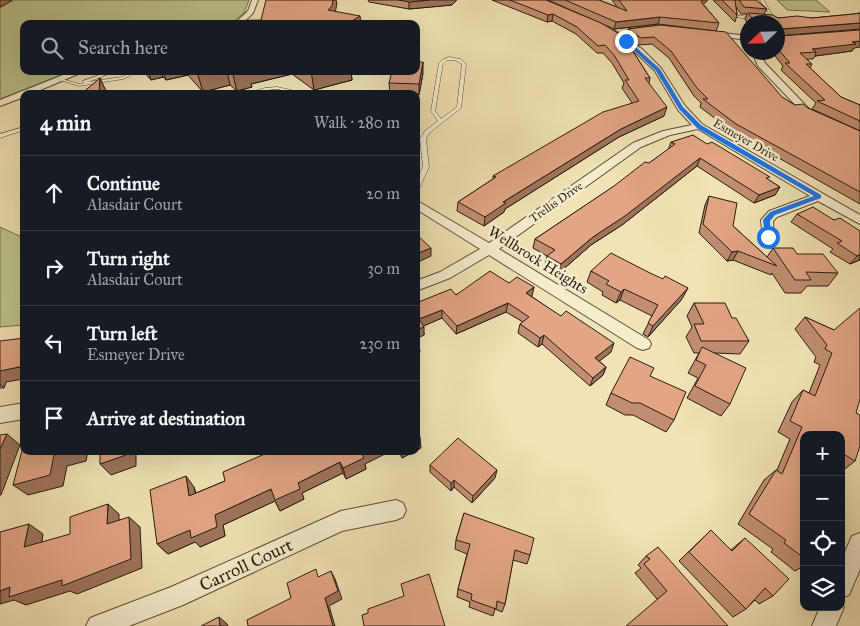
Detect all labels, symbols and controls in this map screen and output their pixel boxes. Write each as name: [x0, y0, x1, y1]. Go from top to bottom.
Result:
north arrow: [740, 15, 785, 60]
search box: [20, 20, 420, 75]
route end: [615, 30, 638, 53]
icon: search: [38, 34, 66, 62]
text: Search here: [78, 36, 168, 59]
text: 4 min: [40, 110, 91, 136]
text: Walk · 280 m: [314, 113, 400, 132]
street label: Esmeyer Drive: [711, 116, 781, 164]
text: Continue: [87, 172, 160, 195]
icon: ahead: [40, 179, 68, 207]
street label: Trellis Drive: [527, 179, 585, 225]
text: 20 m: [366, 184, 400, 203]
text: Alasdair Court: [87, 195, 183, 214]
street label: Wellbrock Heights: [485, 222, 591, 298]
route start: [757, 226, 780, 249]
text: Turn right: [87, 247, 170, 270]
icon: right: [40, 254, 68, 282]
text: 30 m: [367, 259, 400, 278]
text: Alasdair Court: [87, 270, 183, 289]
text: Turn left: [87, 322, 157, 345]
icon: left: [40, 329, 68, 357]
text: 230 m: [360, 334, 400, 353]
text: Esmeyer Drive: [87, 345, 185, 364]
icon: arrive: [40, 404, 68, 432]
text: Arrive at destination: [87, 407, 245, 430]
map controls: [800, 431, 845, 611]
button: +: [800, 431, 845, 476]
button: −: [800, 476, 845, 521]
button: locate: [800, 521, 845, 566]
street label: Carroll Court: [196, 534, 297, 596]
button: layers: [800, 566, 845, 611]

